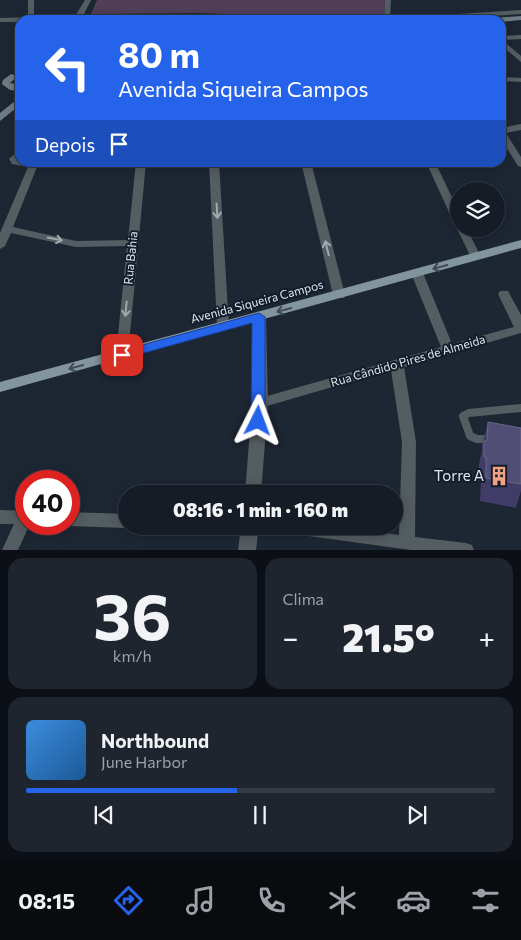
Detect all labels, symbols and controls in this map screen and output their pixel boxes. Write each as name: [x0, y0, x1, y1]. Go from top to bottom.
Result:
text: 80 m: [118, 32, 200, 75]
icon: left: [35, 35, 100, 100]
text: Avenida Siqueira Campos: [118, 75, 369, 102]
icon: arrive: [105, 130, 133, 158]
text: Depois: [35, 133, 95, 156]
map controls: [450, 182, 505, 237]
button: layers: [450, 182, 505, 237]
one-way arrow: [212, 203, 221, 219]
street label: Rua Bahia: [120, 231, 140, 285]
one-way arrow: [47, 235, 63, 245]
one-way arrow: [322, 240, 331, 256]
one-way arrow: [433, 263, 449, 272]
street label: Avenida Siqueira Campos: [189, 277, 325, 325]
one-way arrow: [121, 300, 131, 316]
one-way arrow: [276, 306, 292, 315]
street label: Rua Cândido Pires de Almeida: [329, 331, 487, 389]
pin: [101, 334, 143, 376]
icon: arrive: [108, 341, 136, 369]
one-way arrow: [69, 362, 85, 372]
position arrow: [231, 394, 283, 446]
building icon: Torre A: [488, 465, 510, 487]
place label: Torre A: [434, 466, 484, 484]
speed limit sign: 40: [15, 470, 80, 535]
text: 08:16 · 1 min · 160 m: [173, 498, 348, 521]
text: 36: [93, 574, 171, 653]
text: Clima: [283, 589, 324, 608]
text: 21.5°: [342, 613, 435, 660]
text: −: [283, 620, 298, 654]
text: +: [479, 620, 495, 654]
text: km/h: [113, 646, 152, 665]
text: Northbound: [101, 729, 209, 752]
text: June Harbor: [101, 752, 187, 771]
icon: previous: [90, 801, 118, 829]
icon: pause: [246, 801, 274, 829]
icon: next: [403, 801, 431, 829]
icon: directions: [111, 883, 146, 918]
icon: music: [183, 883, 218, 918]
icon: phone: [254, 883, 289, 918]
icon: climate: [325, 883, 360, 918]
icon: car: [396, 883, 431, 918]
icon: filters: [468, 883, 503, 918]
text: 08:15: [18, 887, 75, 914]

